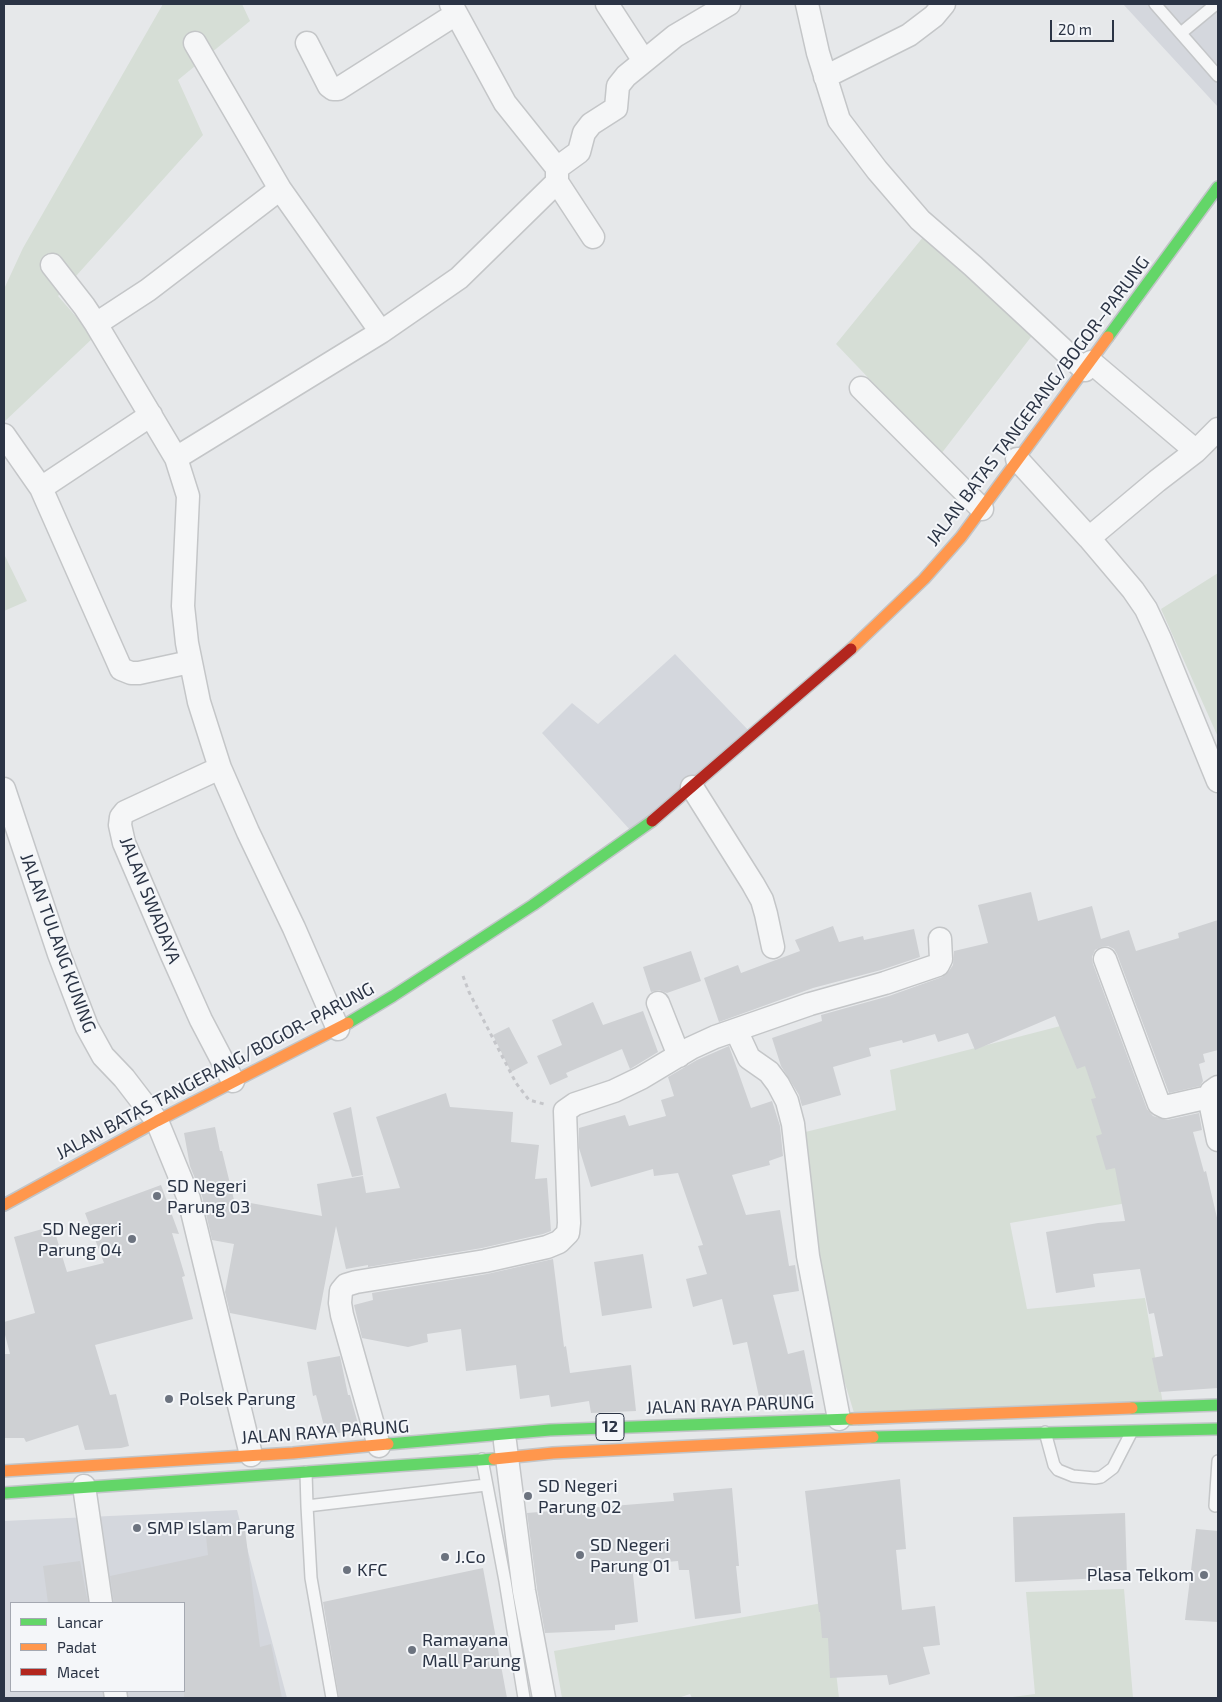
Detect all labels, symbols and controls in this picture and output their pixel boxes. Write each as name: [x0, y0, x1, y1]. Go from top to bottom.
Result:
scale bar: [1052, 10, 1116, 42]
text: 20 m: [1058, 20, 1092, 38]
street label: JALAN BATAS TANGERANG/BOGOR–PARUNG: [922, 252, 1154, 550]
street label: JALAN SWADAYA: [115, 833, 185, 967]
street label: JALAN TULANG KUNING: [15, 850, 101, 1036]
street label: JALAN BATAS TANGERANG/BOGOR–PARUNG: [52, 978, 378, 1164]
place label: SD Negeri Parung 03: [167, 1175, 250, 1218]
marker: SD Negeri Parung 03: [151, 1190, 163, 1202]
place label: SD Negeri Parung 04: [38, 1218, 122, 1260]
marker: SD Negeri Parung 04: [126, 1233, 138, 1245]
place label: Polsek Parung: [179, 1388, 295, 1410]
street label: JALAN RAYA PARUNG: [645, 1391, 815, 1419]
marker: Polsek Parung: [163, 1393, 175, 1405]
road number: 12: [596, 1414, 624, 1440]
street label: JALAN RAYA PARUNG: [240, 1415, 410, 1449]
place label: SD Negeri Parung 02: [538, 1475, 621, 1518]
marker: SD Negeri Parung 02: [522, 1490, 534, 1502]
place label: SMP Islam Parung: [147, 1517, 295, 1539]
marker: SMP Islam Parung: [131, 1522, 143, 1534]
place label: SD Negeri Parung 01: [590, 1534, 670, 1576]
place label: J.Co: [455, 1546, 486, 1568]
marker: SD Negeri Parung 01: [574, 1549, 586, 1561]
marker: J.Co: [439, 1551, 451, 1563]
place label: KFC: [357, 1559, 387, 1581]
marker: KFC: [341, 1564, 353, 1576]
place label: Plasa Telkom: [1087, 1564, 1194, 1586]
marker: Plasa Telkom: [1198, 1569, 1210, 1581]
legend: [10, 1602, 185, 1692]
text: Lancar: [57, 1613, 103, 1631]
place label: Ramayana Mall Parung: [422, 1629, 521, 1672]
text: Padat: [57, 1638, 97, 1656]
marker: Ramayana Mall Parung: [406, 1644, 418, 1656]
text: Macet: [57, 1663, 99, 1681]

